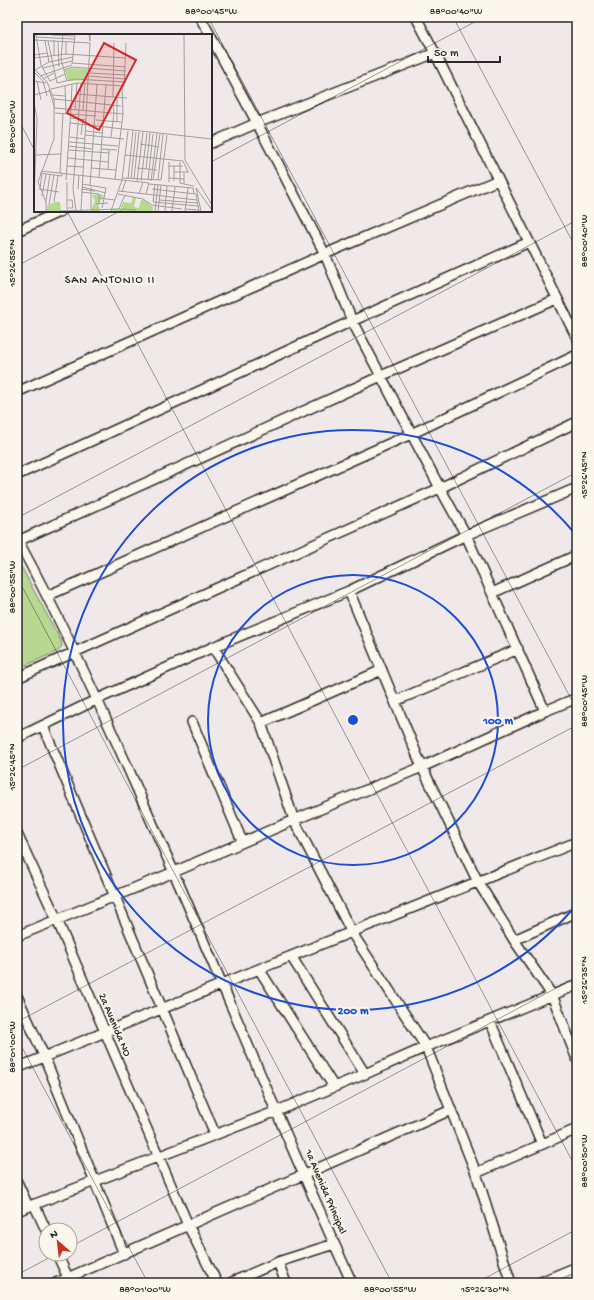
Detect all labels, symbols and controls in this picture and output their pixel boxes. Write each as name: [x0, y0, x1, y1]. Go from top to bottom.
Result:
text: 88°00'45"W: [185, 6, 237, 18]
text: 88°00'40"W: [430, 6, 483, 18]
inset map: [34, 34, 212, 212]
scale bar: [428, 38, 500, 64]
text: 50 m: [434, 47, 459, 61]
text: 88°00'50"W: [7, 100, 19, 153]
text: 88°00'40"W: [579, 214, 591, 267]
text: 15°26'55"N: [7, 239, 19, 288]
district label: SAN ANTONIO II: [65, 274, 155, 288]
text: 15°26'45"N: [579, 451, 591, 499]
text: 88°00'55"W: [7, 560, 19, 613]
text: 88°00'45"W: [579, 675, 591, 727]
centre of rings: [346, 713, 360, 727]
text: 100 m: [482, 715, 513, 729]
text: 15°26'45"N: [7, 743, 19, 791]
text: 15°26'35"N: [579, 956, 591, 1005]
street label: 2a Avenida NO: [95, 991, 133, 1059]
text: 200 m: [338, 1005, 369, 1019]
text: 88°01'00"W: [7, 1021, 19, 1073]
text: 88°00'50"W: [579, 1134, 591, 1187]
street label: 1a Avenida Principal: [301, 1147, 348, 1237]
north arrow: [38, 1222, 78, 1262]
text: N: [48, 1228, 60, 1242]
text: 88°01'00"W: [119, 1284, 171, 1296]
text: 88°00'55"W: [364, 1284, 417, 1296]
text: 15°26'30"N: [460, 1284, 509, 1296]

